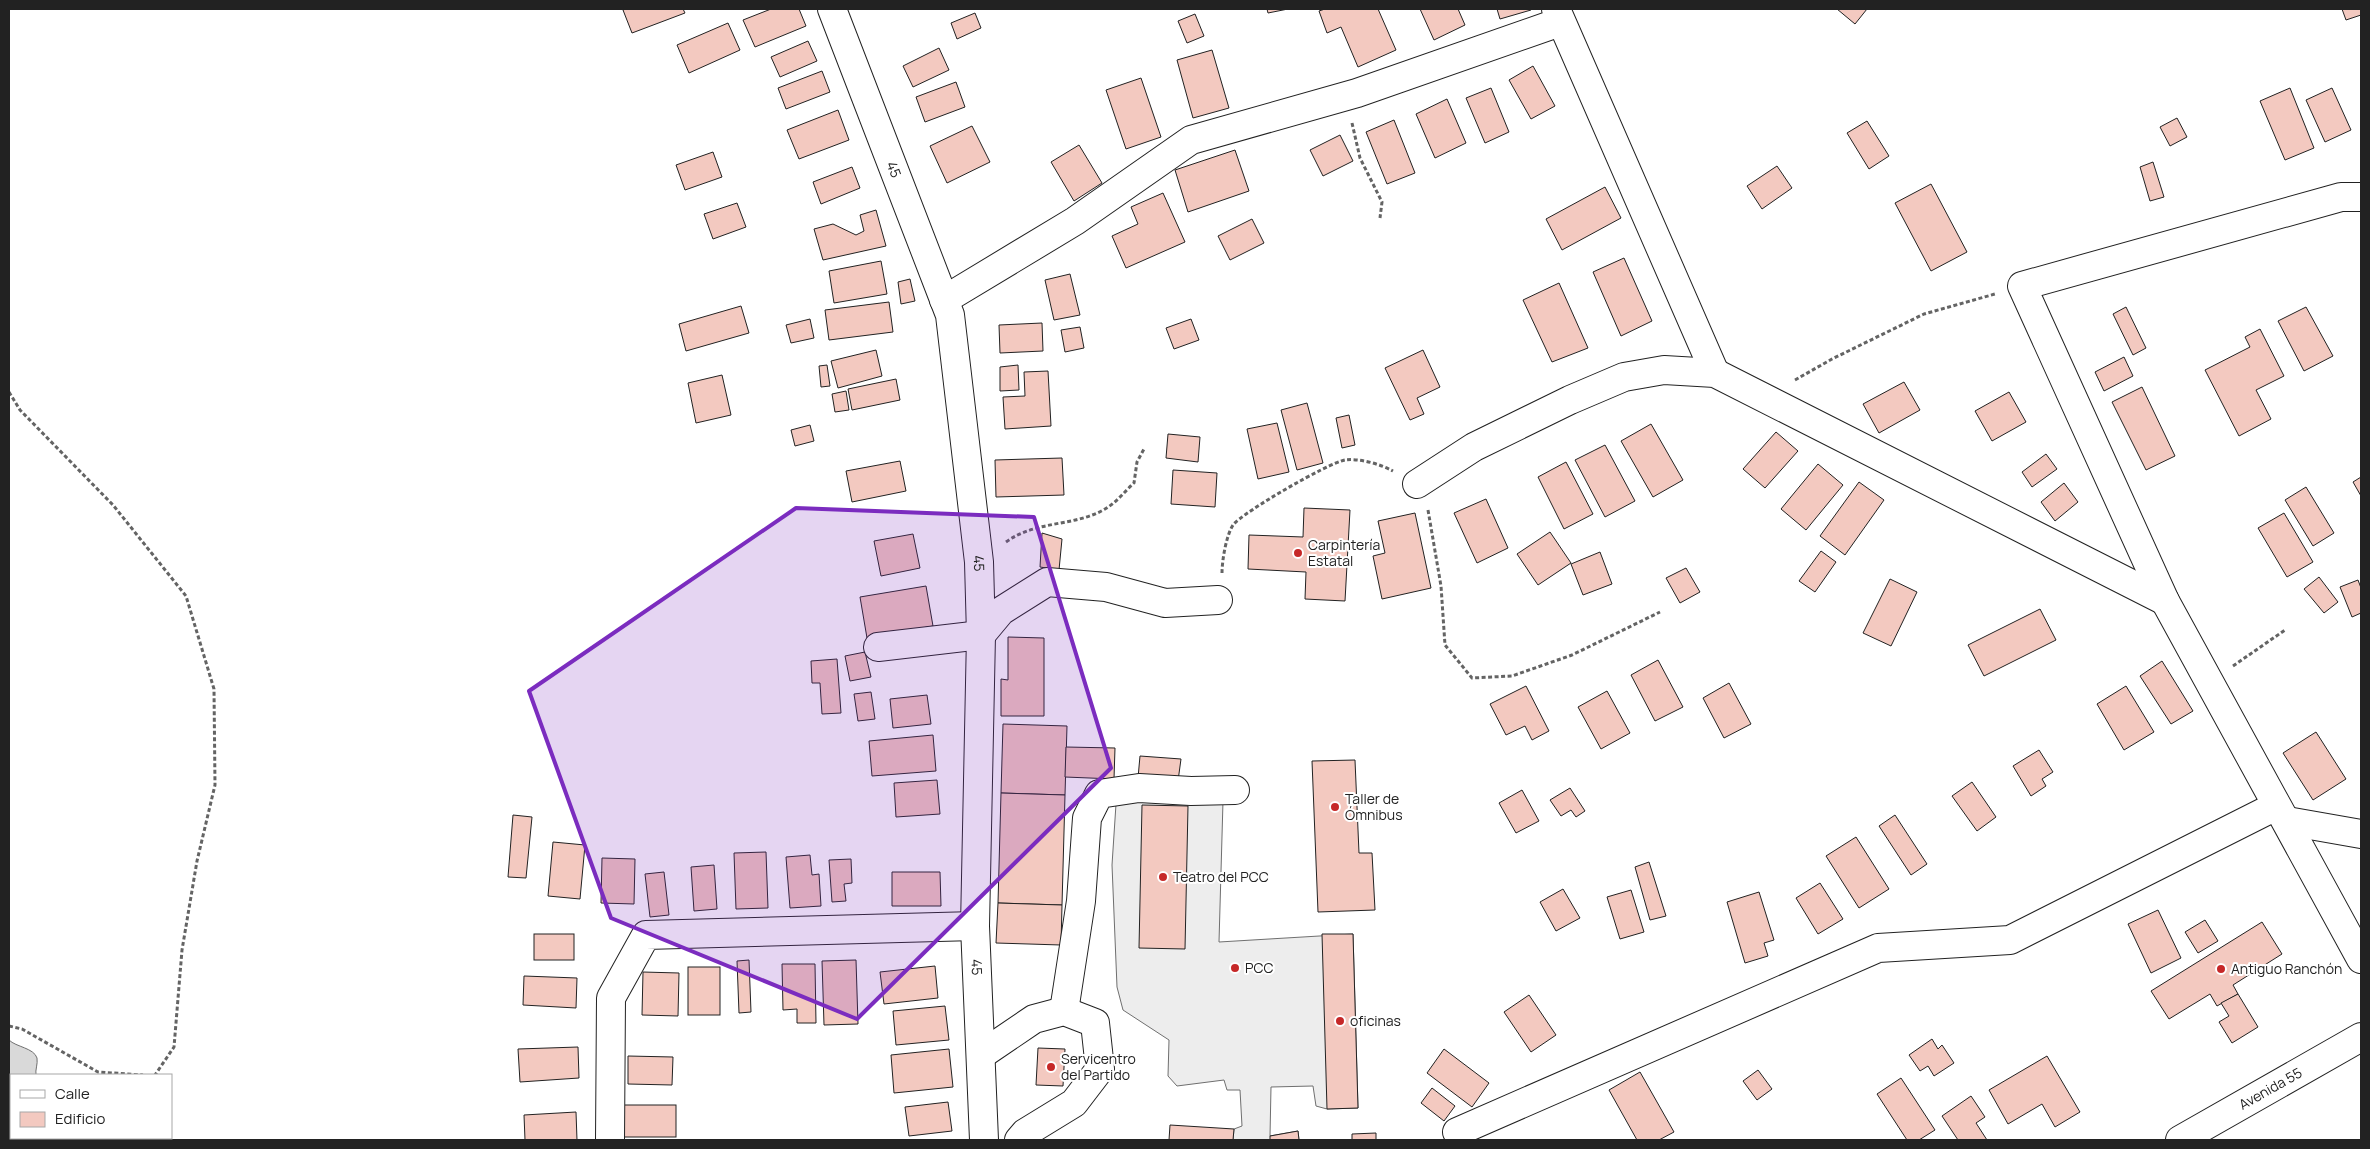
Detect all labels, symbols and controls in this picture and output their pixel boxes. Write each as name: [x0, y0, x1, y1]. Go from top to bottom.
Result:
street label: 45: [883, 158, 906, 180]
place label: Carpintería Estatal: [1308, 535, 1380, 570]
marker: Carpintería Estatal: [1292, 547, 1304, 559]
street label: 45: [969, 554, 989, 572]
place label: Taller de Ómnibus: [1345, 789, 1403, 824]
marker: Taller de Ómnibus: [1329, 801, 1341, 813]
place label: Teatro del PCC: [1173, 867, 1269, 886]
marker: Teatro del PCC: [1157, 871, 1169, 883]
place label: PCC: [1245, 958, 1274, 977]
street label: 45: [967, 959, 987, 976]
place label: Antiguo Ranchón: [2231, 959, 2342, 978]
marker: PCC: [1229, 962, 1241, 974]
marker: Antiguo Ranchón: [2215, 963, 2227, 975]
place label: oficinas: [1350, 1011, 1401, 1030]
marker: oficinas: [1334, 1015, 1346, 1027]
place label: Servicentro del Partido: [1061, 1049, 1136, 1084]
marker: Servicentro del Partido: [1045, 1061, 1057, 1073]
street label: Avenida 55: [2235, 1063, 2305, 1114]
legend: [10, 1074, 172, 1139]
text: Calle: [55, 1083, 90, 1104]
text: Edificio: [55, 1108, 106, 1129]

